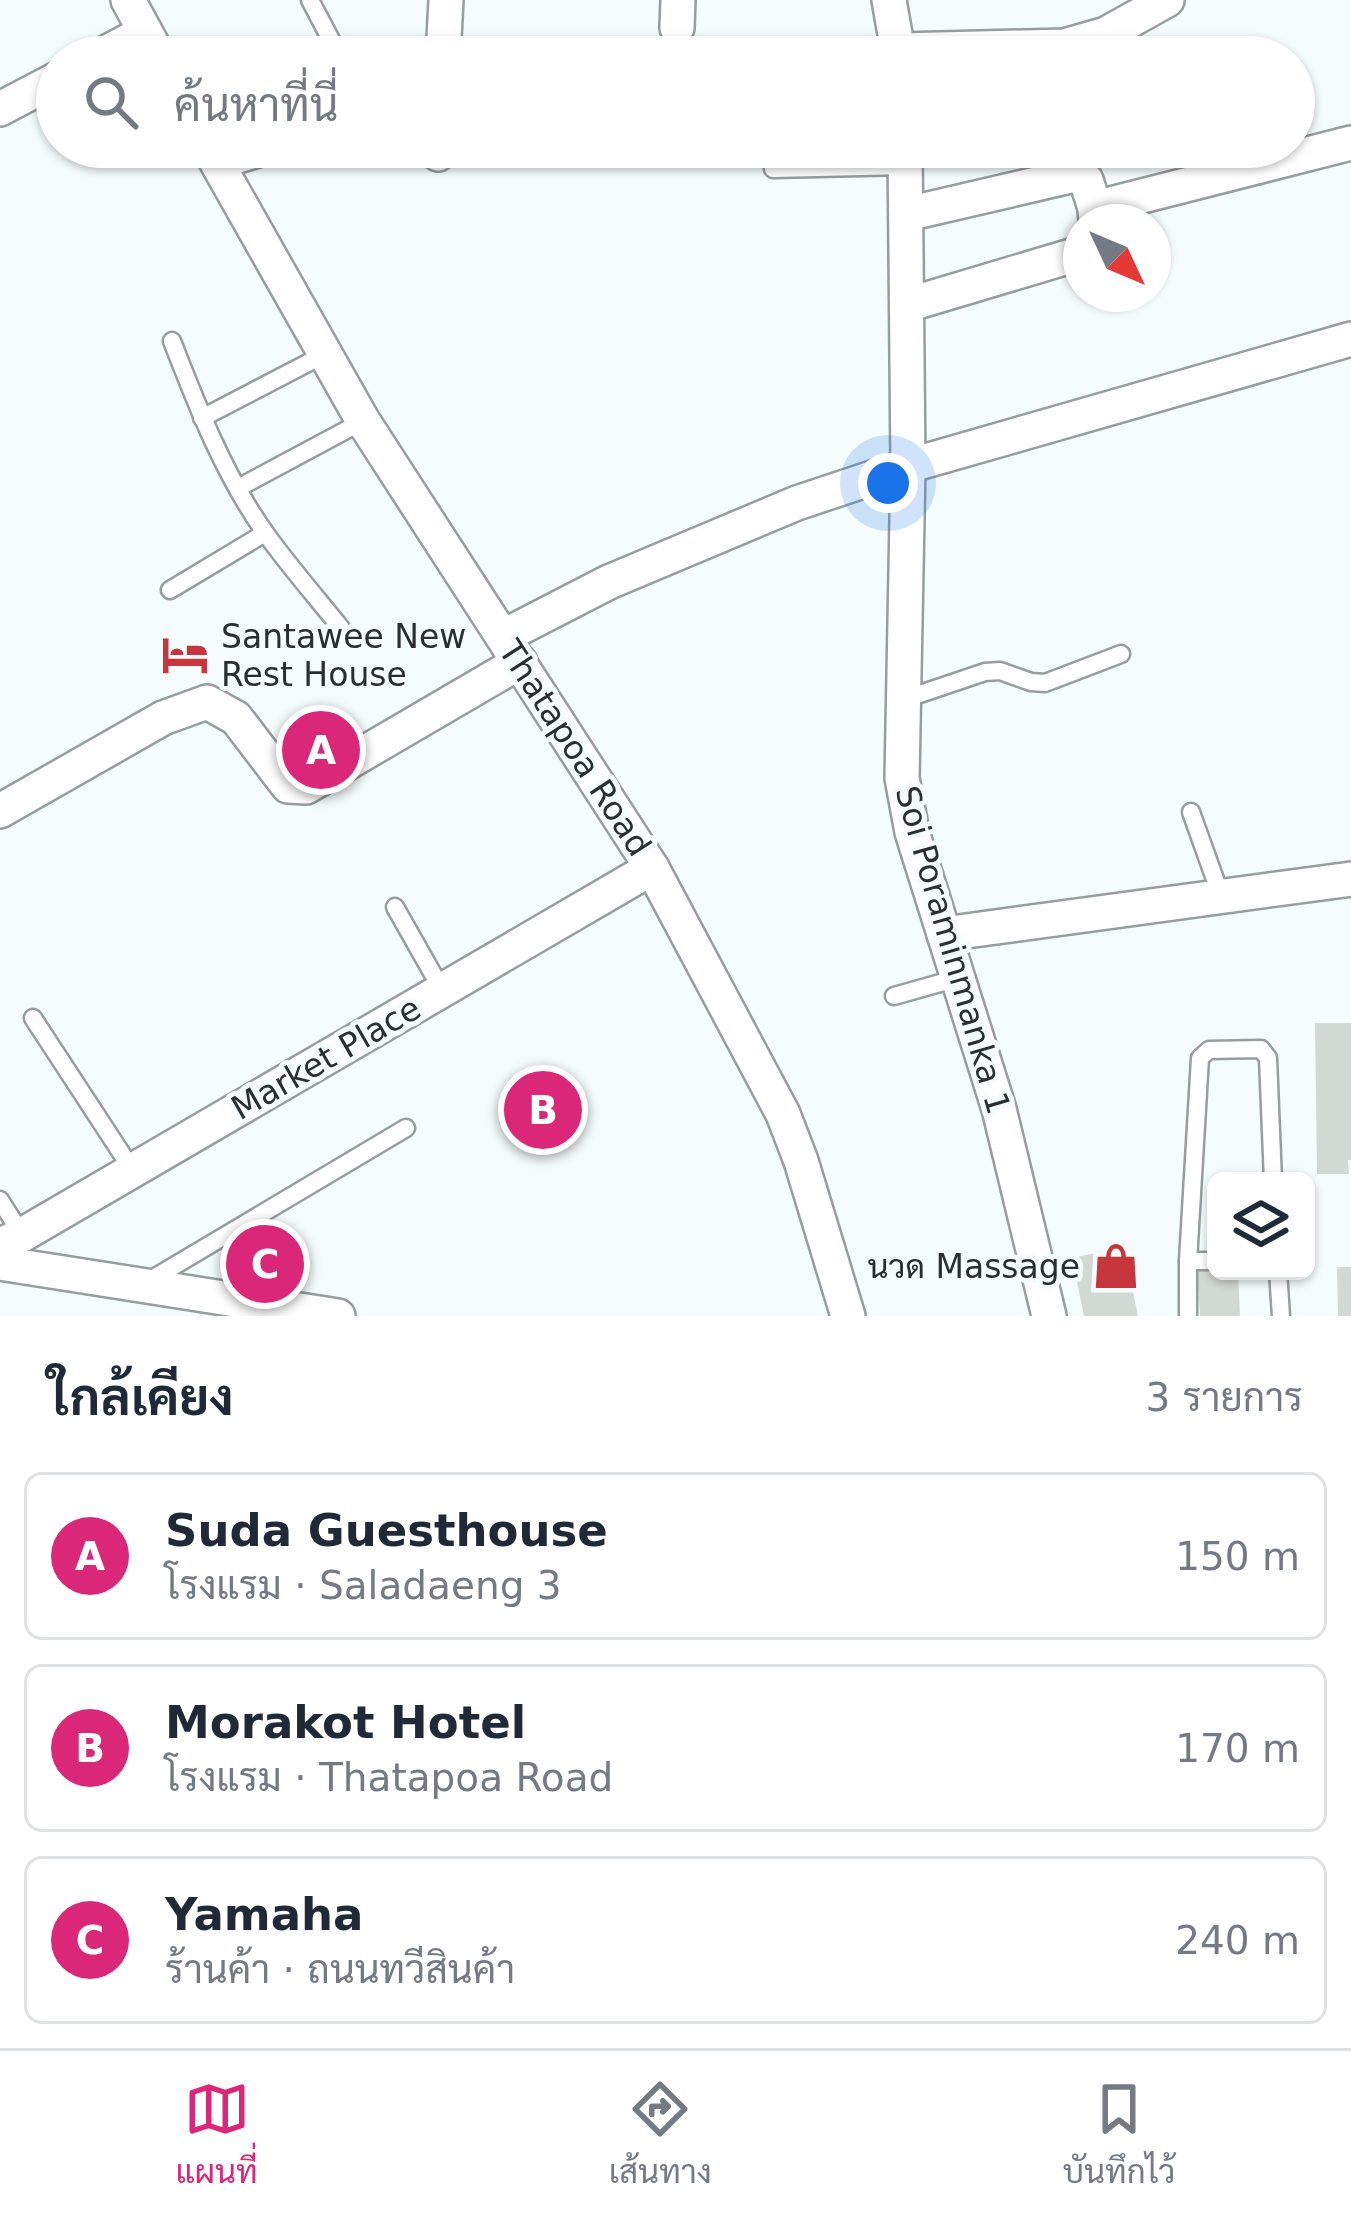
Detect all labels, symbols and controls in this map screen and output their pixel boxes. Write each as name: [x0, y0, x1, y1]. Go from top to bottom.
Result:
search box: [36, 36, 1315, 168]
icon: search: [78, 69, 144, 135]
text: ค้นหาที่นี่: [174, 79, 338, 132]
north arrow: [1063, 204, 1171, 312]
your location: [858, 453, 918, 513]
place label: Santawee New Rest House: [221, 617, 466, 694]
hotel icon: Santawee New Rest House: [160, 630, 210, 680]
street label: Thatapoa Road: [490, 632, 659, 863]
pin: A: [282, 705, 360, 795]
street label: Soi Poraminmanka 1: [888, 782, 1018, 1118]
street label: Market Place: [225, 988, 427, 1128]
pin: B: [504, 1065, 582, 1155]
map controls: [1207, 1172, 1315, 1280]
button: layers: [1207, 1172, 1315, 1280]
pin: C: [226, 1219, 304, 1309]
shop icon: นวด Massage: [1091, 1241, 1141, 1291]
place label: นวด Massage: [868, 1247, 1080, 1286]
text: ใกล้เคียง: [48, 1368, 234, 1427]
text: 3 รายการ: [1145, 1375, 1303, 1420]
text: Suda Guesthouse: [165, 1504, 608, 1557]
text: A: [75, 1534, 105, 1579]
text: 150 m: [1175, 1534, 1300, 1579]
text: โรงแรม · Saladaeng 3: [165, 1563, 562, 1608]
text: Morakot Hotel: [165, 1696, 526, 1749]
text: B: [75, 1726, 105, 1771]
text: 170 m: [1175, 1726, 1300, 1771]
text: โรงแรม · Thatapoa Road: [165, 1755, 613, 1800]
text: Yamaha: [165, 1888, 363, 1941]
text: C: [76, 1918, 104, 1963]
text: 240 m: [1175, 1918, 1300, 1963]
text: ร้านค้า · ถนนทวีสินค้า: [165, 1947, 515, 1992]
tab: แผนที่: [175, 2076, 258, 2191]
tab: เส้นทาง: [609, 2076, 712, 2191]
tab: บันทึกไว้: [1063, 2076, 1176, 2191]

